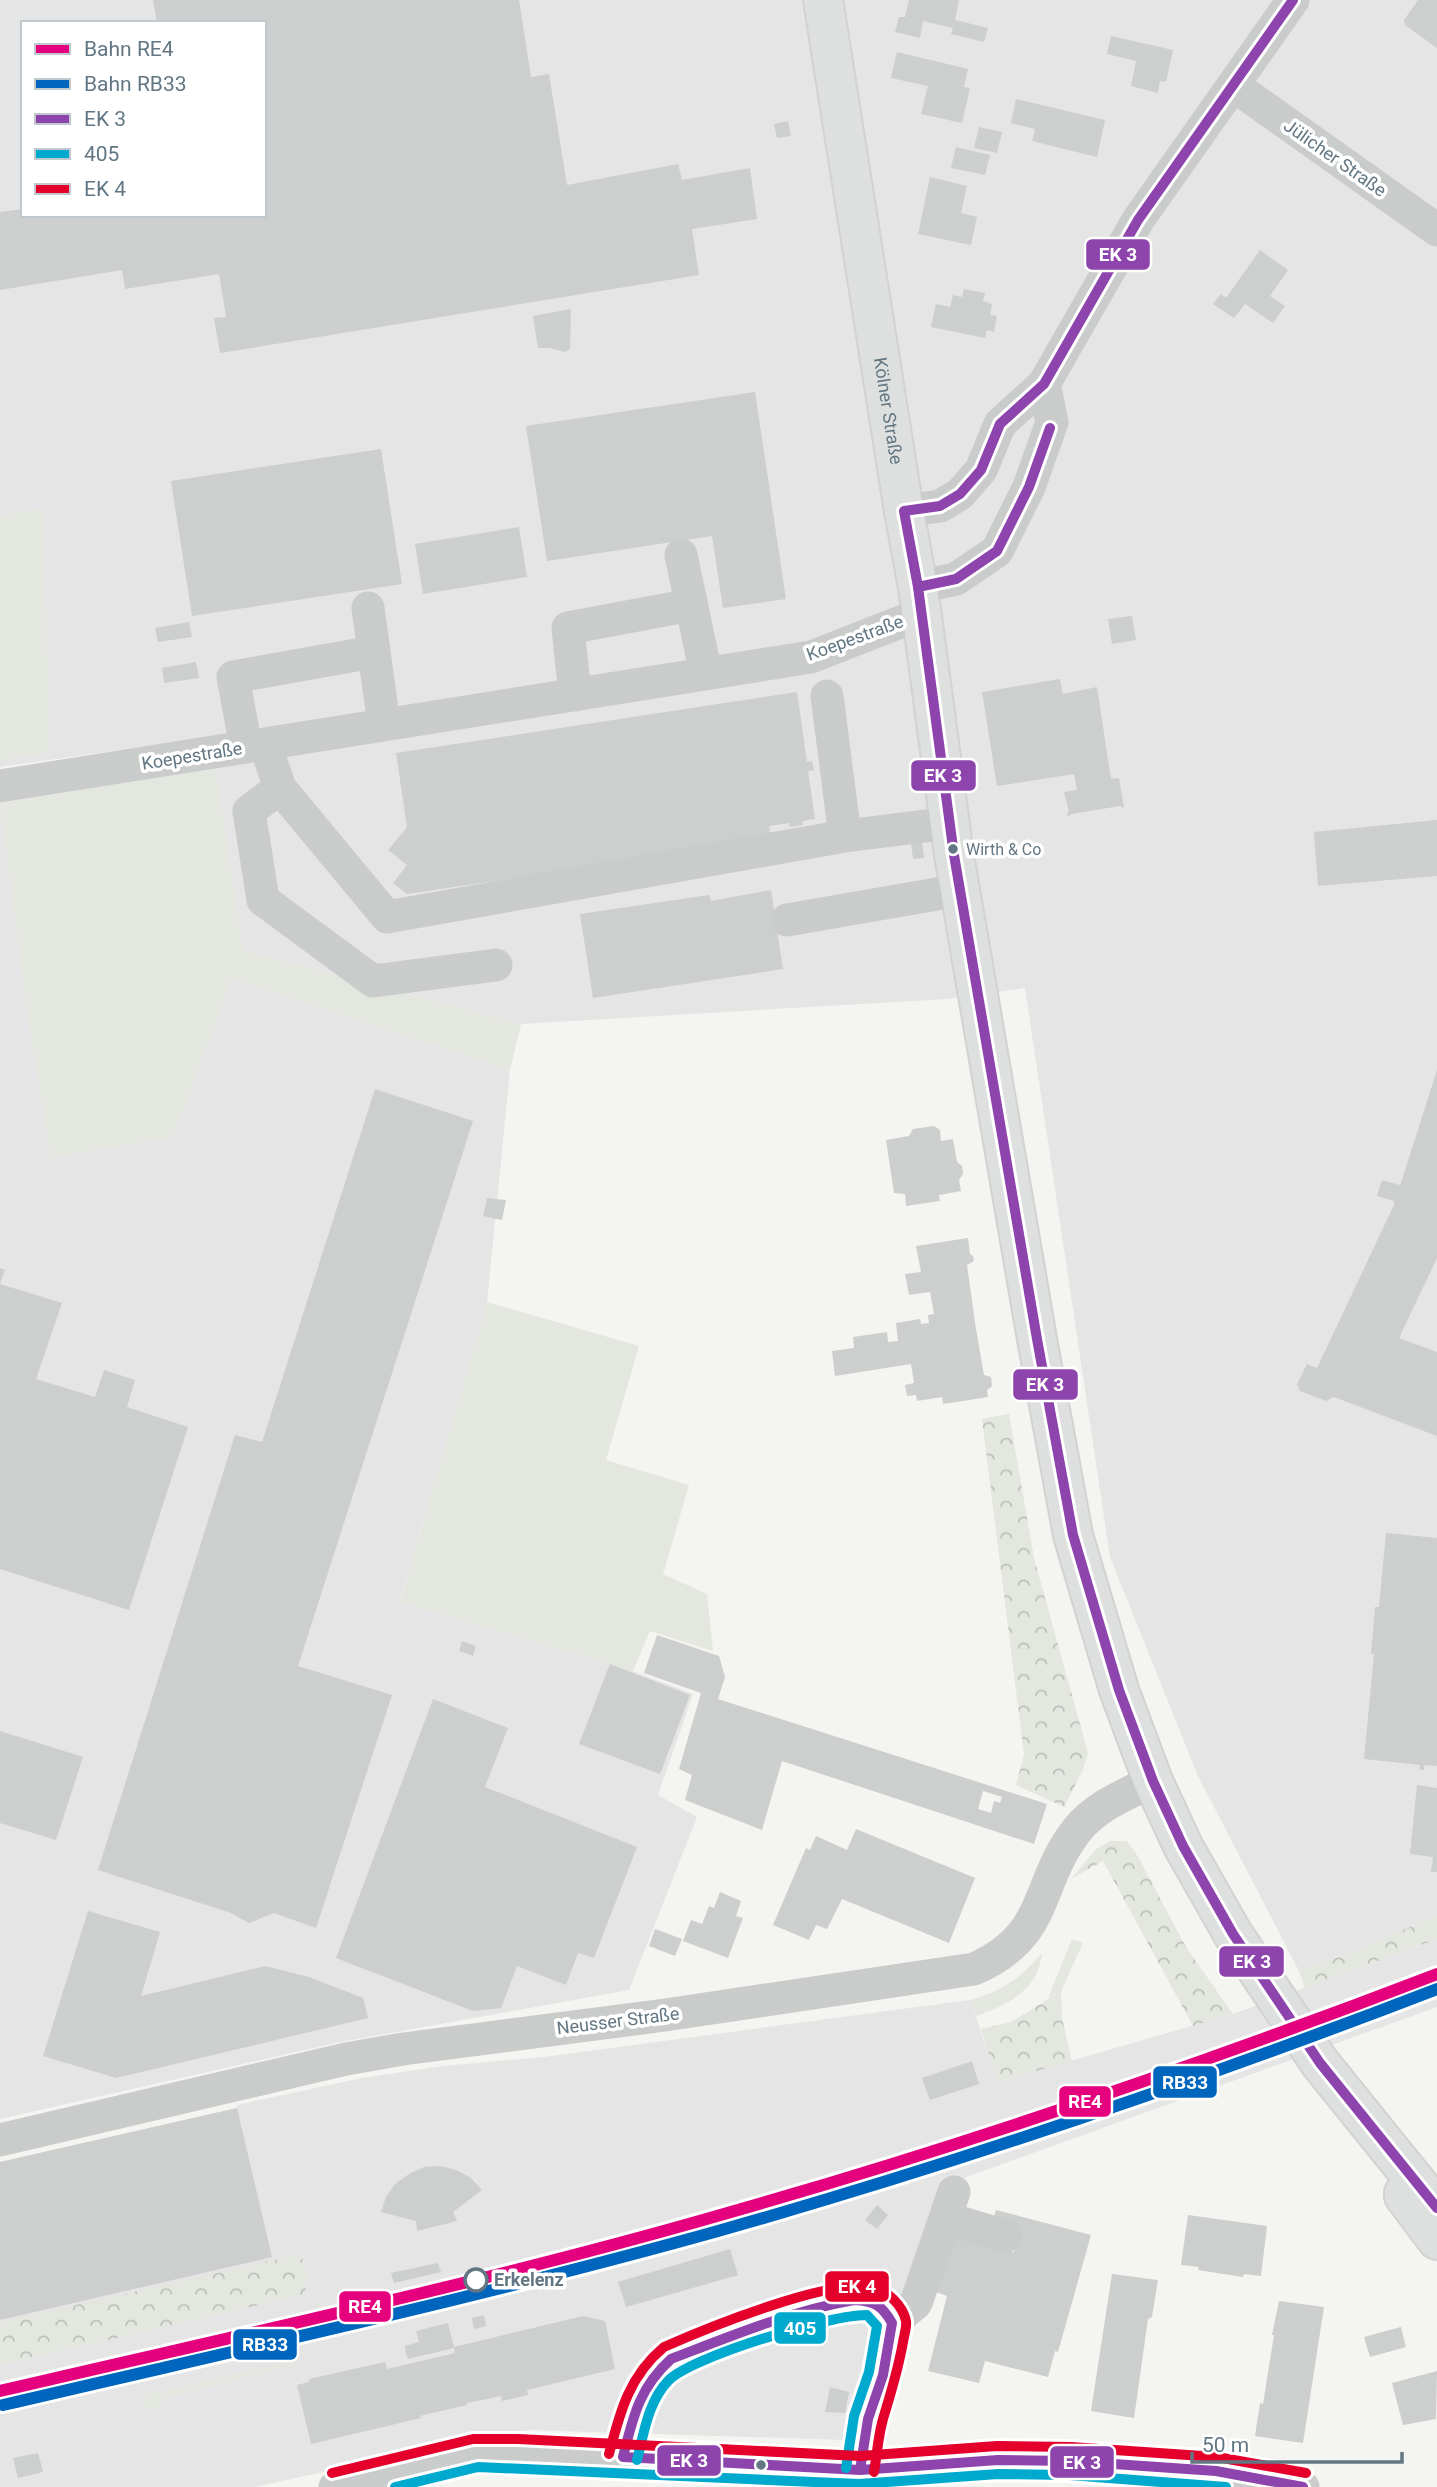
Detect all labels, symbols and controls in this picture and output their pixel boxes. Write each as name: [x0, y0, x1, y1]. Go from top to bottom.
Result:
legend: [21, 21, 266, 217]
text: Bahn RE4: [84, 37, 174, 61]
text: Bahn RB33: [84, 72, 187, 96]
text: EK 3: [84, 107, 126, 131]
street label: Jülicher Straße: [1280, 114, 1391, 201]
text: 405: [84, 142, 119, 166]
text: EK 4: [84, 177, 126, 201]
line badge: EK 3: [1085, 238, 1151, 271]
text: EK 3: [1099, 243, 1137, 266]
street label: Kölner Straße: [870, 356, 907, 466]
street label: Koepestraße: [804, 610, 906, 665]
street label: Koepestraße: [140, 737, 244, 774]
line badge: EK 3: [910, 759, 977, 792]
text: EK 3: [924, 764, 962, 787]
place label: Wirth & Co: [966, 840, 1041, 859]
marker: Wirth & Co: [946, 842, 960, 856]
line badge: EK 3: [1012, 1368, 1079, 1401]
text: EK 3: [1026, 1373, 1064, 1396]
line badge: EK 3: [1218, 1945, 1285, 1978]
text: EK 3: [1233, 1950, 1271, 1973]
street label: Neusser Straße: [555, 2003, 680, 2038]
line badge: RB33: [1152, 2065, 1218, 2099]
text: RB33: [1162, 2071, 1208, 2094]
line badge: RE4: [1058, 2085, 1112, 2118]
text: RE4: [1068, 2090, 1102, 2113]
marker: Erkelenz: [464, 2268, 488, 2292]
place label: Erkelenz: [494, 2269, 564, 2290]
line badge: EK 4: [824, 2270, 890, 2303]
text: EK 4: [838, 2275, 876, 2298]
line badge: RE4: [338, 2290, 392, 2323]
text: RE4: [348, 2295, 382, 2318]
line badge: 405: [773, 2311, 827, 2345]
text: 405: [784, 2317, 816, 2340]
line badge: RB33: [232, 2328, 298, 2361]
text: RB33: [242, 2333, 288, 2356]
scale bar: [1192, 2420, 1402, 2464]
text: 50 m: [1202, 2433, 1249, 2457]
line badge: EK 3: [656, 2444, 722, 2477]
line badge: EK 3: [1049, 2445, 1115, 2479]
text: EK 3: [670, 2449, 708, 2472]
text: EK 3: [1063, 2451, 1101, 2474]
unlabelled marker: [754, 2458, 768, 2472]

